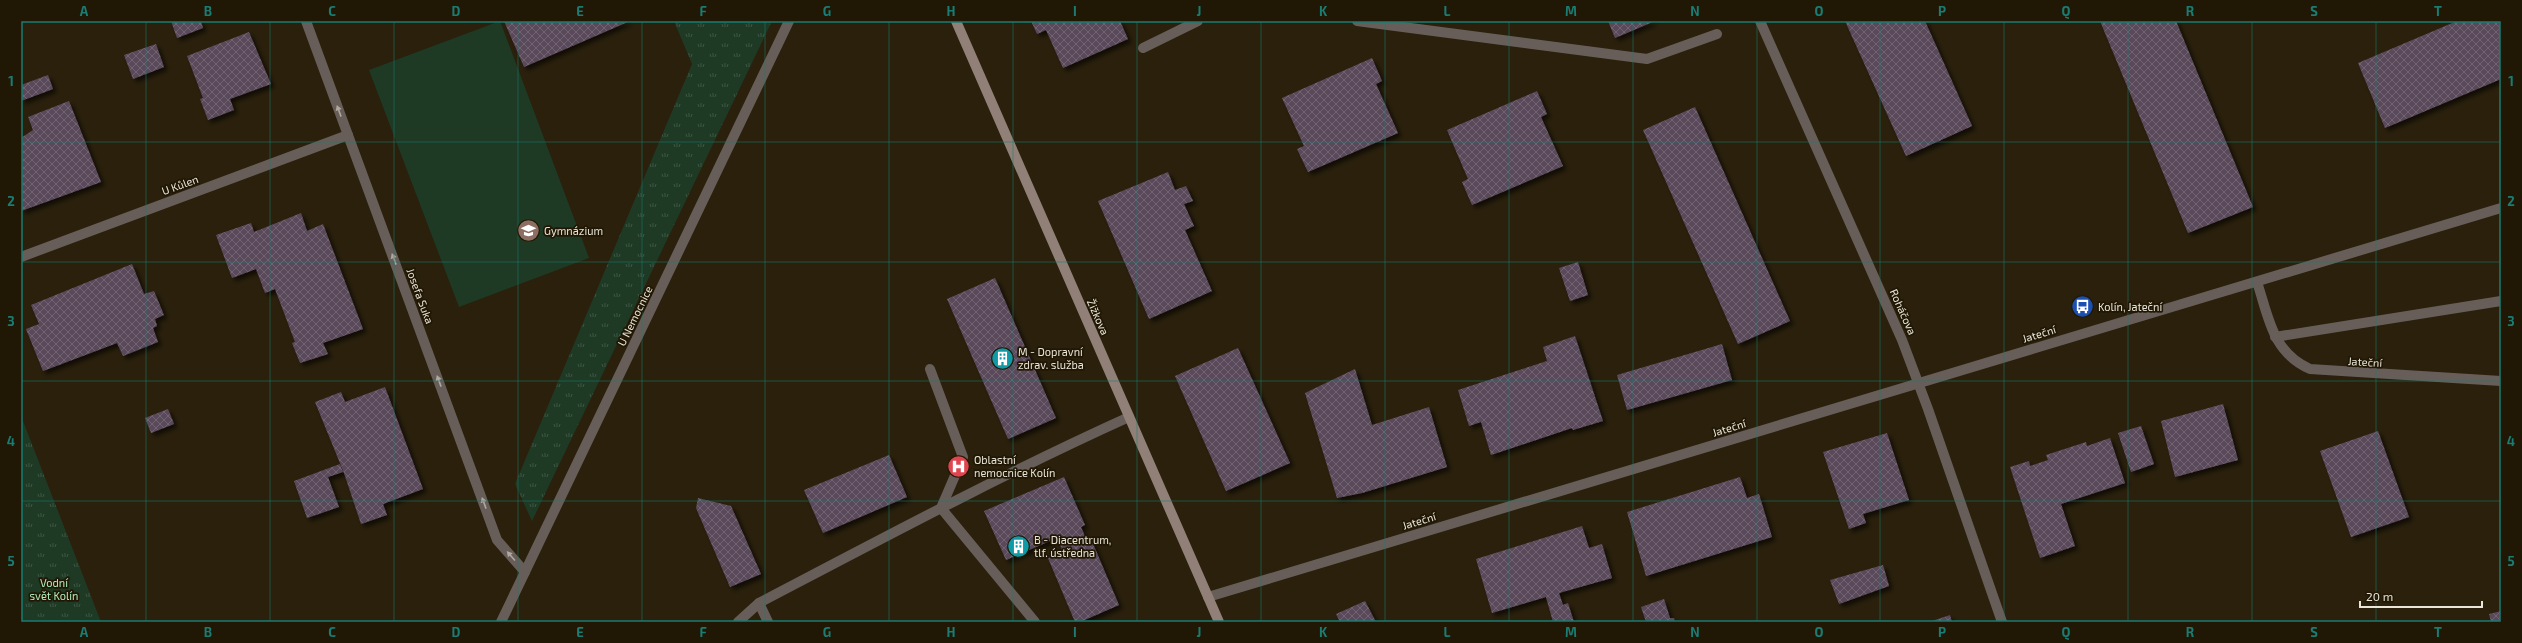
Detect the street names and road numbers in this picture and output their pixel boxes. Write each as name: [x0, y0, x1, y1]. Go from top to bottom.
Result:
street label: U Kůlen: [160, 172, 200, 197]
street label: Josefa Suka: [404, 266, 437, 325]
street label: U Nemocnice: [614, 284, 655, 348]
street label: Roháčova: [1888, 287, 1919, 337]
street label: Žižkova: [1085, 297, 1112, 337]
street label: Jateční: [2021, 322, 2058, 345]
street label: Jateční: [2348, 354, 2384, 369]
street label: Jateční: [1711, 416, 1748, 439]
street label: Jateční: [1401, 509, 1438, 532]

